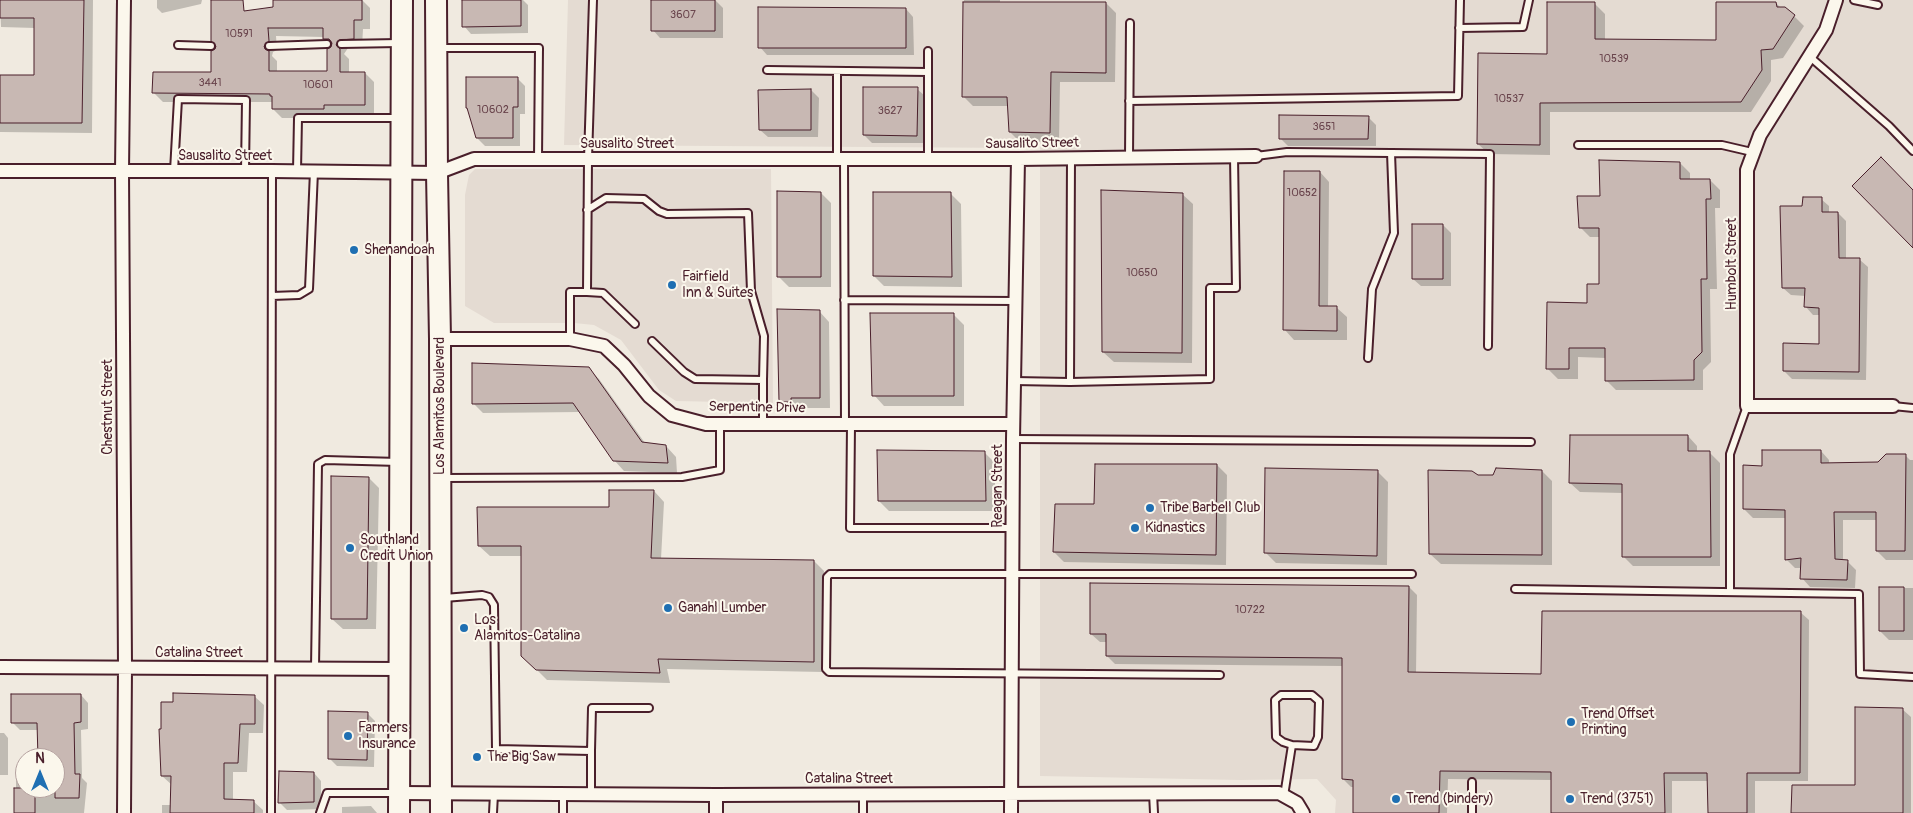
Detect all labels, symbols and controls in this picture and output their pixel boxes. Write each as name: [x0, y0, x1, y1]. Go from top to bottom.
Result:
house number: 3607: [670, 8, 696, 22]
house number: 10591: [225, 27, 253, 41]
house number: 10539: [1599, 52, 1629, 66]
house number: 3441: [198, 76, 222, 90]
house number: 10601: [303, 78, 333, 92]
house number: 10537: [1494, 92, 1524, 106]
house number: 10602: [477, 103, 509, 117]
house number: 3627: [878, 104, 902, 118]
house number: 3651: [1313, 120, 1335, 134]
street label: Sausalito Street: [985, 135, 1079, 153]
street label: Sausalito Street: [580, 136, 674, 152]
street label: Sausalito Street: [178, 148, 272, 164]
house number: 10652: [1287, 186, 1317, 200]
street label: Humbolt Street: [1724, 218, 1740, 310]
place label: Shenandoah: [364, 242, 434, 258]
marker: Shenandoah: [348, 244, 360, 256]
house number: 10650: [1126, 266, 1158, 280]
place label: Fairfield Inn & Suites: [682, 269, 753, 302]
marker: Fairfield Inn & Suites: [666, 279, 678, 291]
street label: Los Alamitos Boulevard: [432, 337, 448, 475]
street label: Chestnut Street: [100, 359, 116, 455]
street label: Serpentine Drive: [708, 399, 806, 417]
street label: Reagan Street: [990, 444, 1006, 528]
place label: Tribe Barbell Club: [1160, 500, 1260, 516]
marker: Tribe Barbell Club: [1144, 502, 1156, 514]
place label: Kidnastics: [1145, 520, 1205, 536]
marker: Kidnastics: [1129, 522, 1141, 534]
place label: Southland Credit Union: [360, 532, 433, 564]
marker: Southland Credit Union: [344, 542, 356, 554]
place label: Ganahl Lumber: [678, 600, 766, 616]
marker: Ganahl Lumber: [662, 602, 674, 614]
house number: 10722: [1235, 603, 1265, 617]
place label: Los Alamitos-Catalina: [474, 612, 580, 644]
marker: Los Alamitos-Catalina: [458, 622, 470, 634]
street label: Catalina Street: [155, 645, 243, 661]
place label: Trend Offset Printing: [1581, 706, 1654, 739]
marker: Trend Offset Printing: [1565, 716, 1577, 728]
place label: Farmers Insurance: [358, 720, 416, 752]
marker: Farmers Insurance: [342, 730, 354, 742]
north arrow: [15, 748, 65, 798]
place label: The Big Saw: [487, 749, 556, 765]
text: N: [35, 750, 45, 767]
marker: The Big Saw: [471, 751, 483, 763]
street label: Catalina Street: [805, 771, 893, 787]
place label: Trend (bindery): [1406, 791, 1494, 807]
place label: Trend (3751): [1580, 791, 1654, 807]
marker: Trend (bindery): [1390, 793, 1402, 805]
marker: Trend (3751): [1564, 793, 1576, 805]

